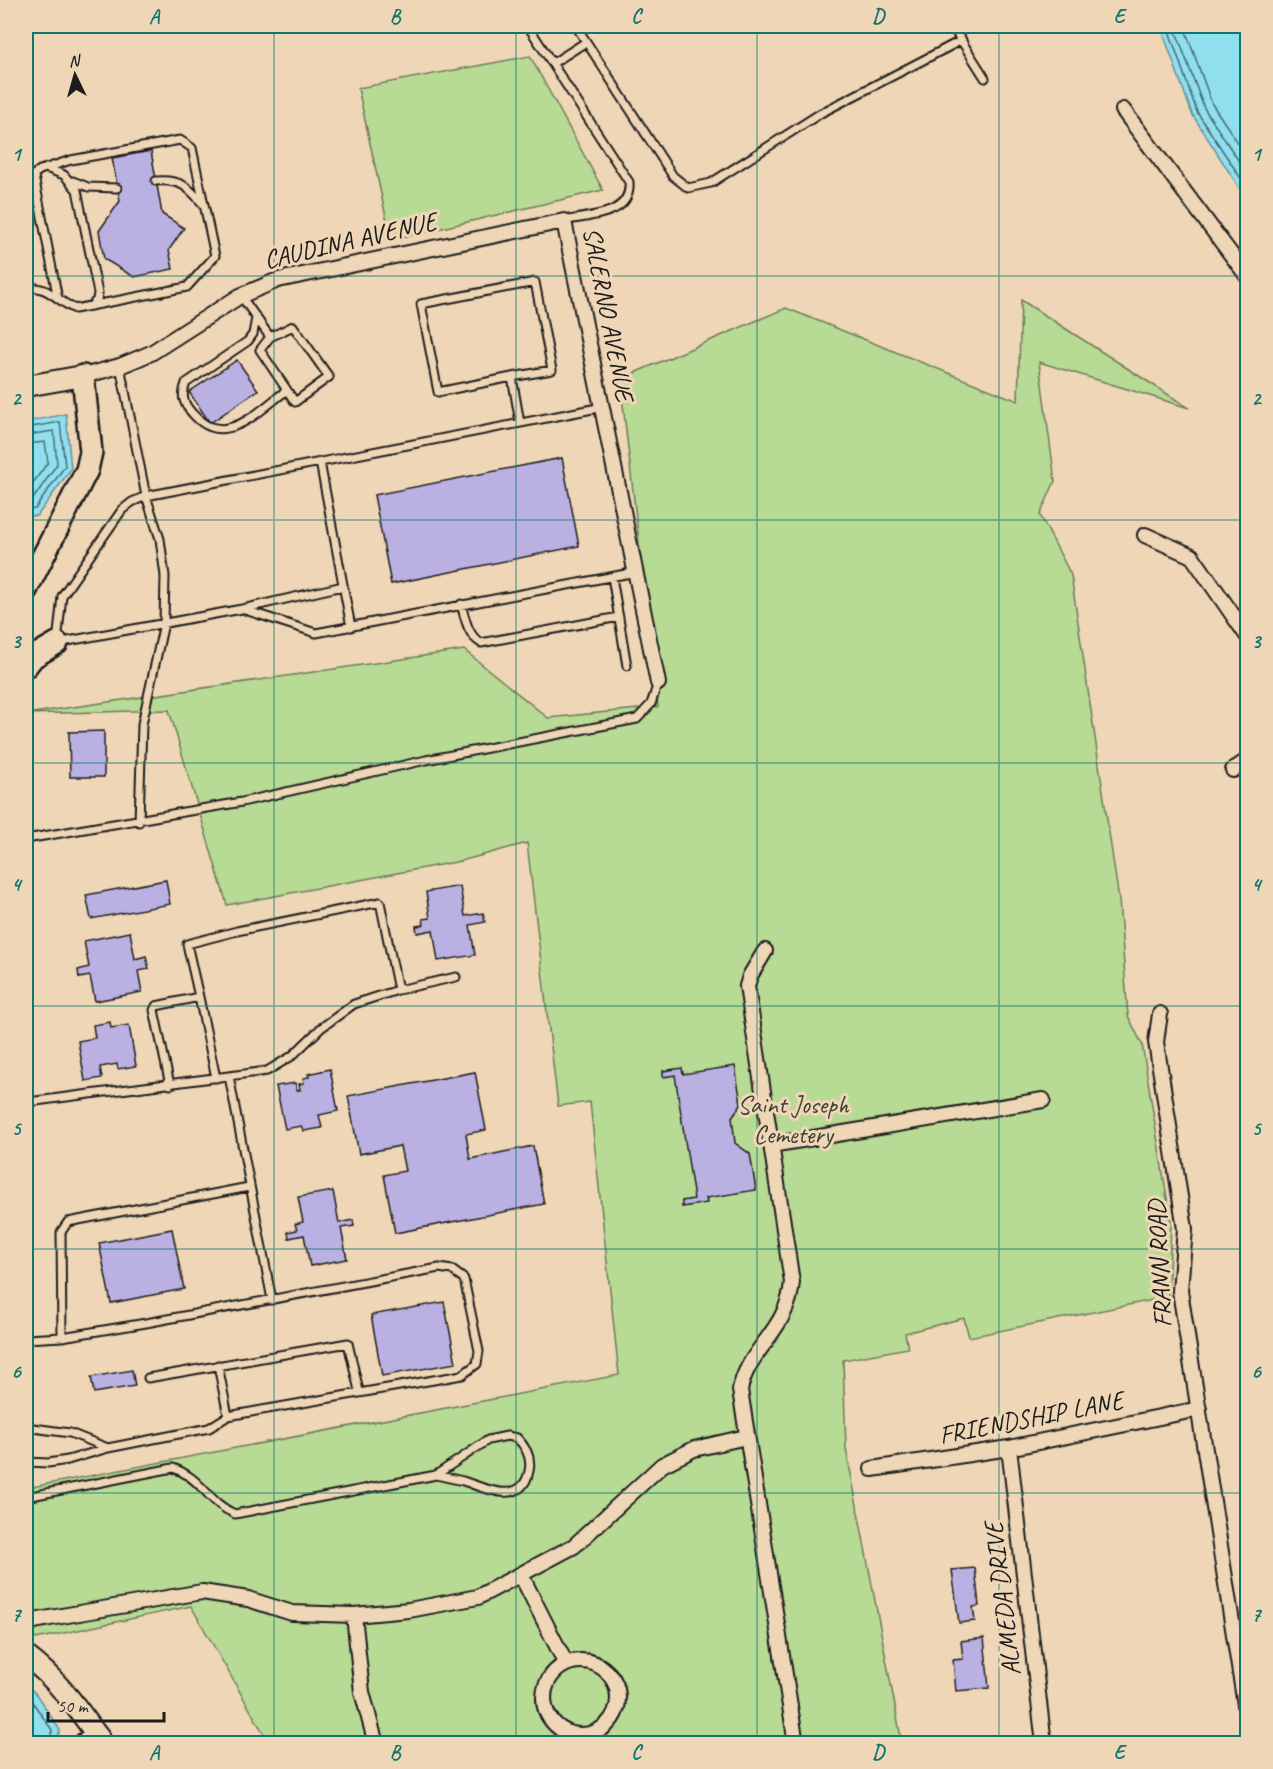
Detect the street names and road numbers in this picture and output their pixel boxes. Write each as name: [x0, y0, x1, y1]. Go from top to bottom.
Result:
street label: CAUDINA AVENUE: [261, 204, 443, 276]
street label: SALERNO AVENUE: [576, 225, 642, 407]
street label: FRANN ROAD: [1140, 1197, 1179, 1328]
street label: FRIENDSHIP LANE: [936, 1383, 1130, 1452]
street label: ALMEDA DRIVE: [976, 1517, 1028, 1678]

